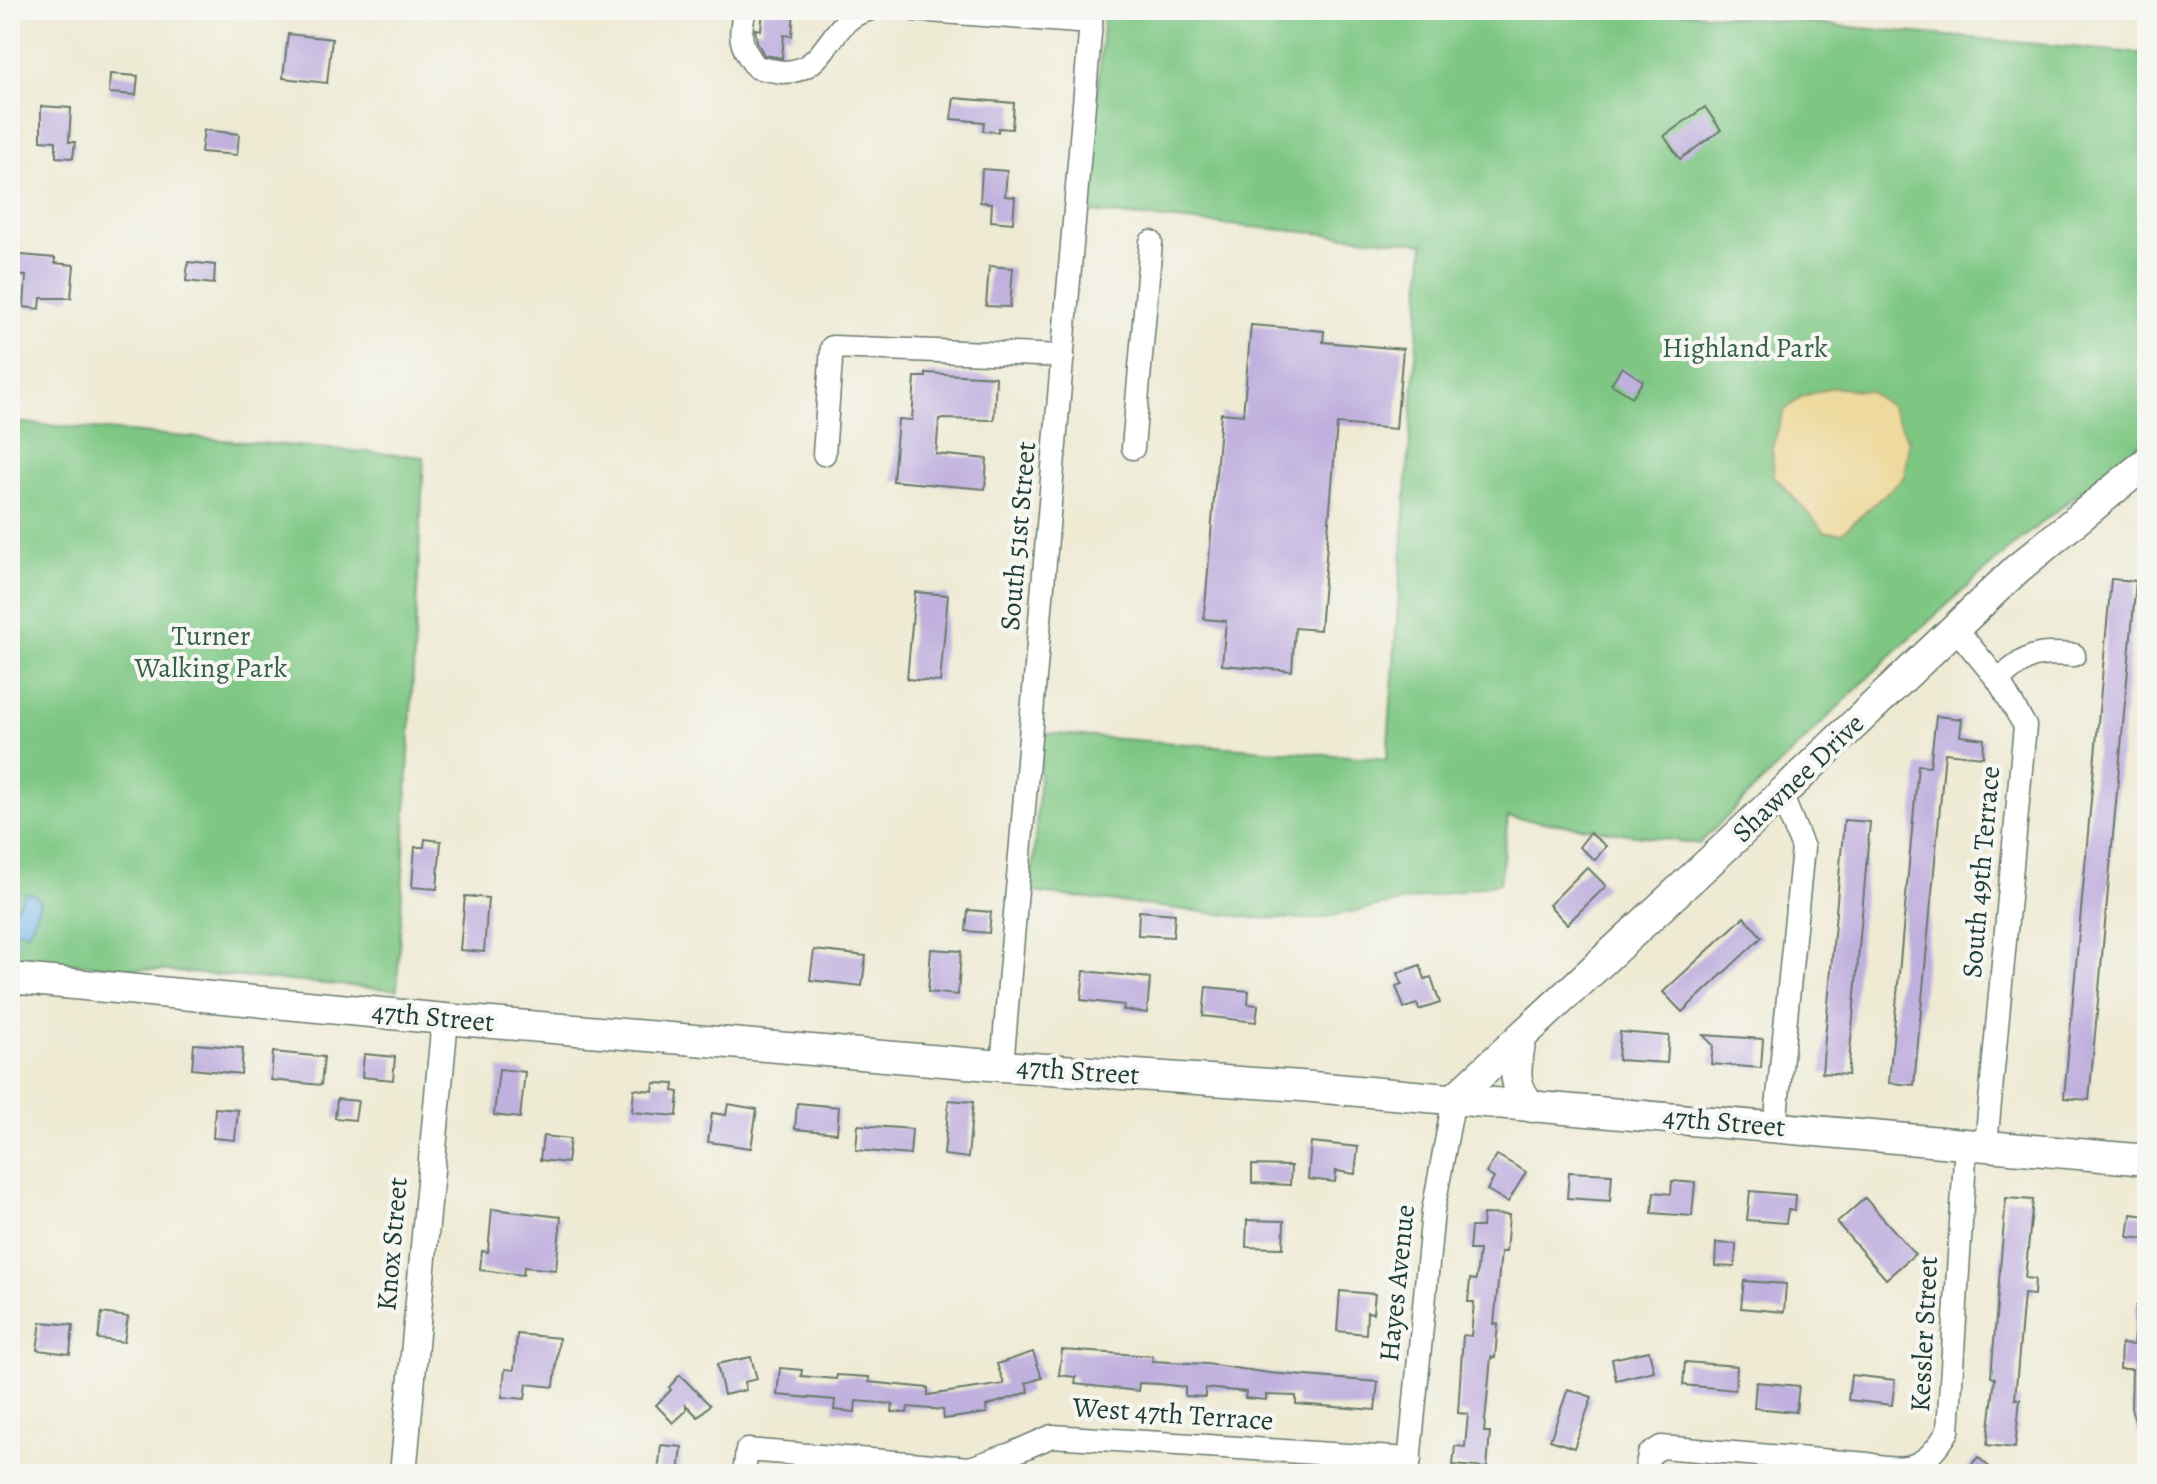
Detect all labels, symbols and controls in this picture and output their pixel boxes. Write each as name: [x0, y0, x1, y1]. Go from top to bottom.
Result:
park label: Highland Park: [1662, 329, 1828, 367]
street label: South 51st Street: [991, 440, 1045, 632]
park label: Turner Walking Park: [133, 617, 288, 687]
street label: Shawnee Drive: [1723, 705, 1873, 851]
street label: South 49th Terrace: [1953, 764, 2009, 980]
street label: 47th Street: [370, 993, 496, 1041]
street label: 47th Street: [1015, 1048, 1141, 1094]
street label: 47th Street: [1661, 1098, 1787, 1146]
street label: Knox Street: [367, 1176, 417, 1312]
street label: Hayes Avenue: [1370, 1203, 1424, 1363]
street label: Kessler Street: [1901, 1255, 1947, 1413]
street label: West 47th Terrace: [1070, 1388, 1275, 1440]

